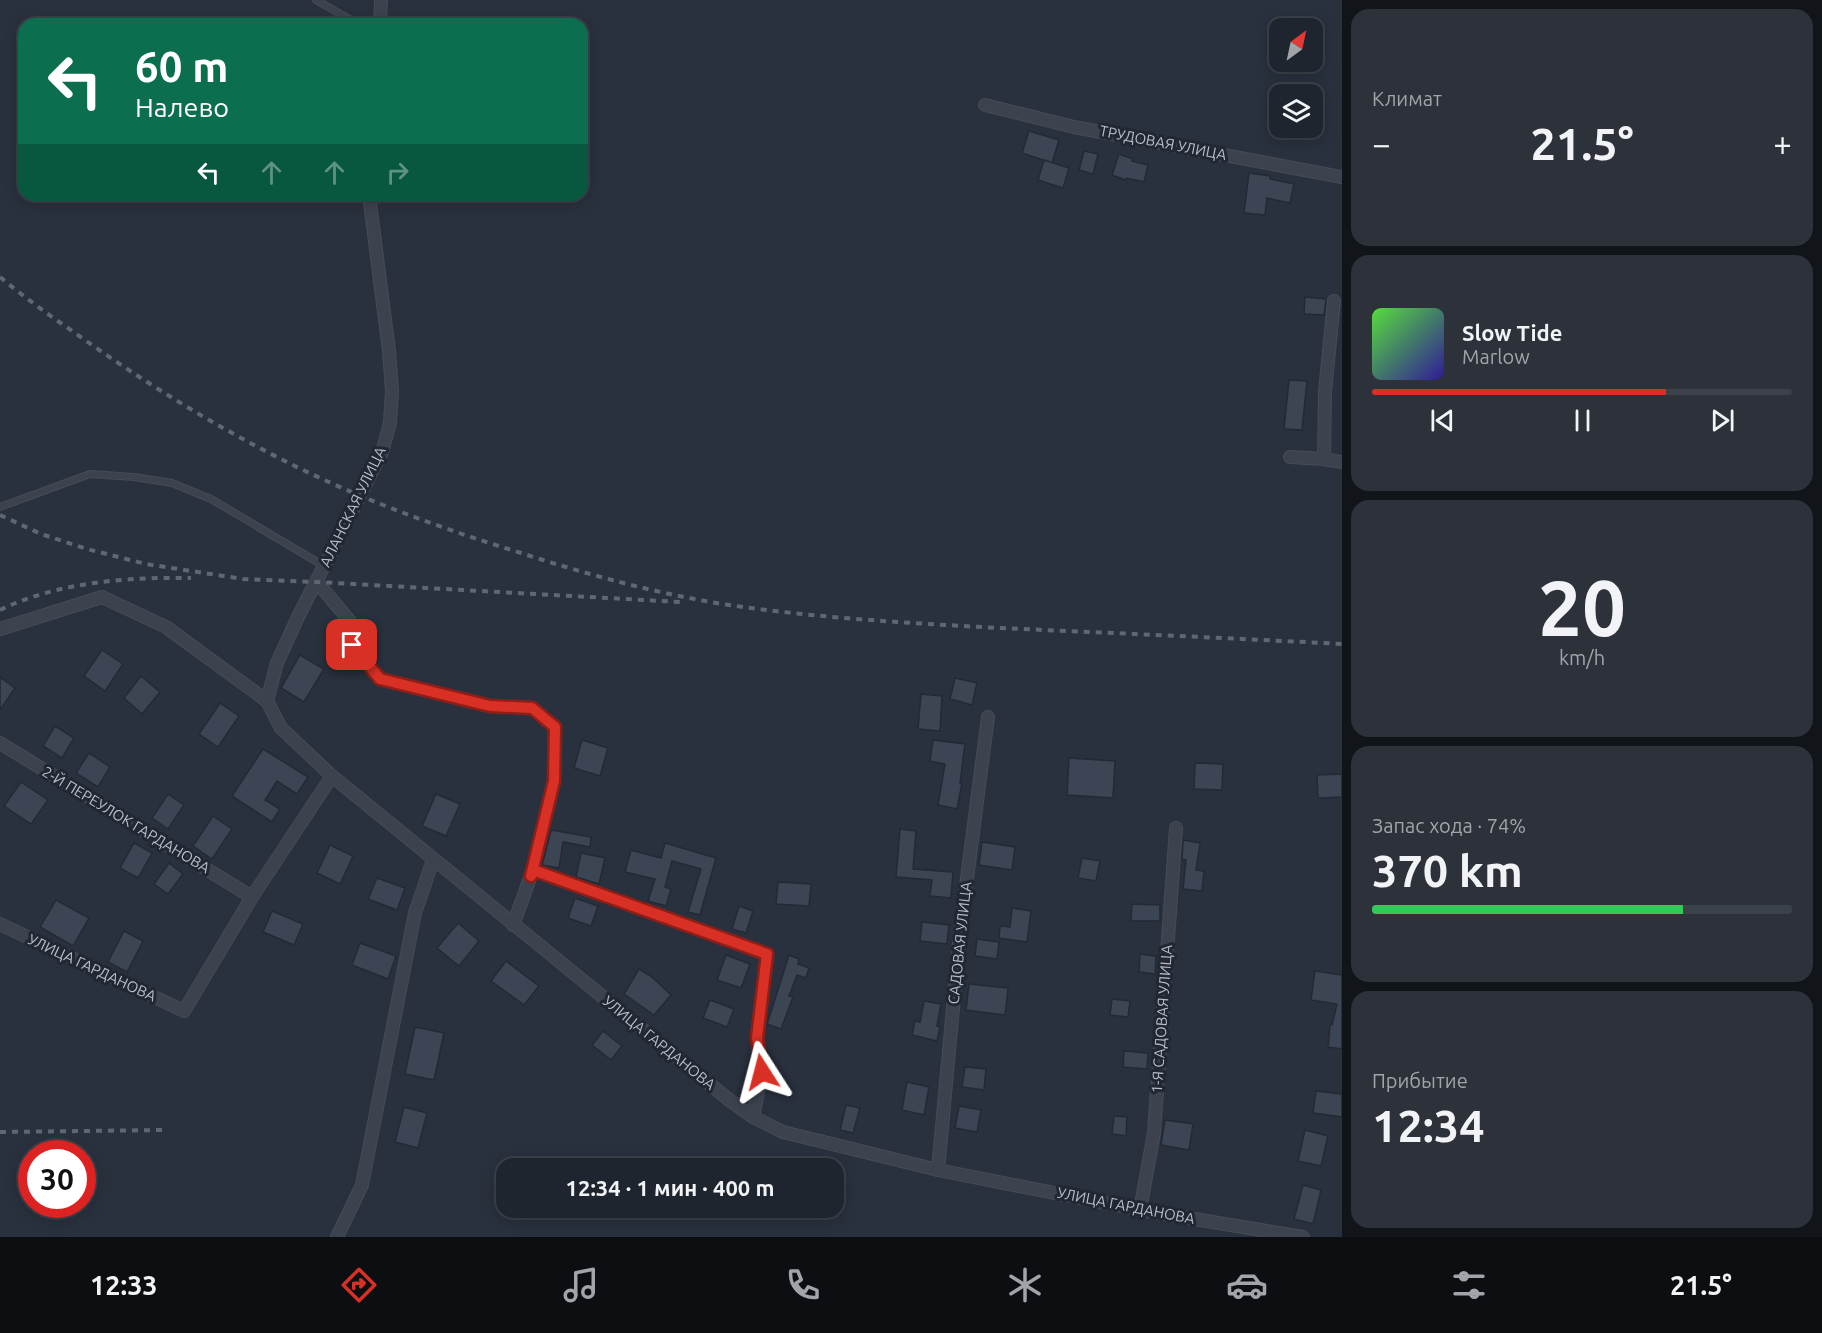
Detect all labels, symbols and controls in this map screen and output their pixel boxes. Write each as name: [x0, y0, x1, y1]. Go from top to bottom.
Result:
north arrow: [1269, 18, 1323, 72]
map controls: [1269, 18, 1323, 138]
icon: left: [36, 42, 114, 120]
text: 60 m: [135, 43, 229, 90]
button: layers: [1269, 84, 1323, 138]
text: Климат: [1372, 87, 1442, 110]
text: Налево: [135, 92, 229, 122]
text: 21.5°: [1530, 118, 1634, 169]
street label: ТРУДОВАЯ УЛИЦА: [1098, 122, 1228, 163]
text: −: [1372, 125, 1391, 162]
text: +: [1773, 125, 1792, 162]
icon: left: [192, 156, 225, 189]
icon: ahead: [255, 156, 288, 189]
icon: ahead: [318, 156, 351, 189]
icon: right: [381, 156, 414, 189]
text: Slow Tide: [1462, 320, 1562, 345]
text: Marlow: [1462, 345, 1530, 368]
icon: previous: [1426, 404, 1459, 437]
icon: pause: [1566, 404, 1599, 437]
icon: next: [1706, 404, 1739, 437]
street label: АЛАНСКАЯ УЛИЦА: [316, 444, 389, 570]
text: 20: [1538, 563, 1626, 651]
pin: [326, 619, 377, 670]
icon: arrive: [335, 628, 368, 661]
text: km/h: [1559, 646, 1605, 669]
street label: 2-Й ПЕРЕУЛОК ГАРДАНОВА: [40, 763, 213, 876]
text: Запас хода · 74%: [1372, 814, 1526, 837]
text: 370 km: [1372, 845, 1523, 896]
street label: САДОВАЯ УЛИЦА: [945, 881, 974, 1005]
street label: УЛИЦА ГАРДАНОВА: [25, 930, 159, 1005]
street label: 1-Я САДОВАЯ УЛИЦА: [1148, 944, 1175, 1094]
street label: УЛИЦА ГАРДАНОВА: [600, 992, 719, 1093]
position arrow: [730, 1040, 794, 1104]
text: Прибытие: [1372, 1069, 1468, 1092]
text: 12:34: [1372, 1100, 1485, 1151]
speed limit sign: 30: [18, 1140, 96, 1218]
text: 12:34 · 1 мин · 400 m: [566, 1175, 774, 1200]
street label: УЛИЦА ГАРДАНОВА: [1056, 1184, 1196, 1227]
icon: directions: [338, 1264, 380, 1306]
icon: music: [560, 1264, 602, 1306]
icon: phone: [782, 1264, 824, 1306]
icon: climate: [1004, 1264, 1046, 1306]
icon: car: [1226, 1264, 1268, 1306]
icon: filters: [1448, 1264, 1490, 1306]
text: 12:33: [90, 1270, 158, 1300]
text: 21.5°: [1670, 1270, 1732, 1300]

